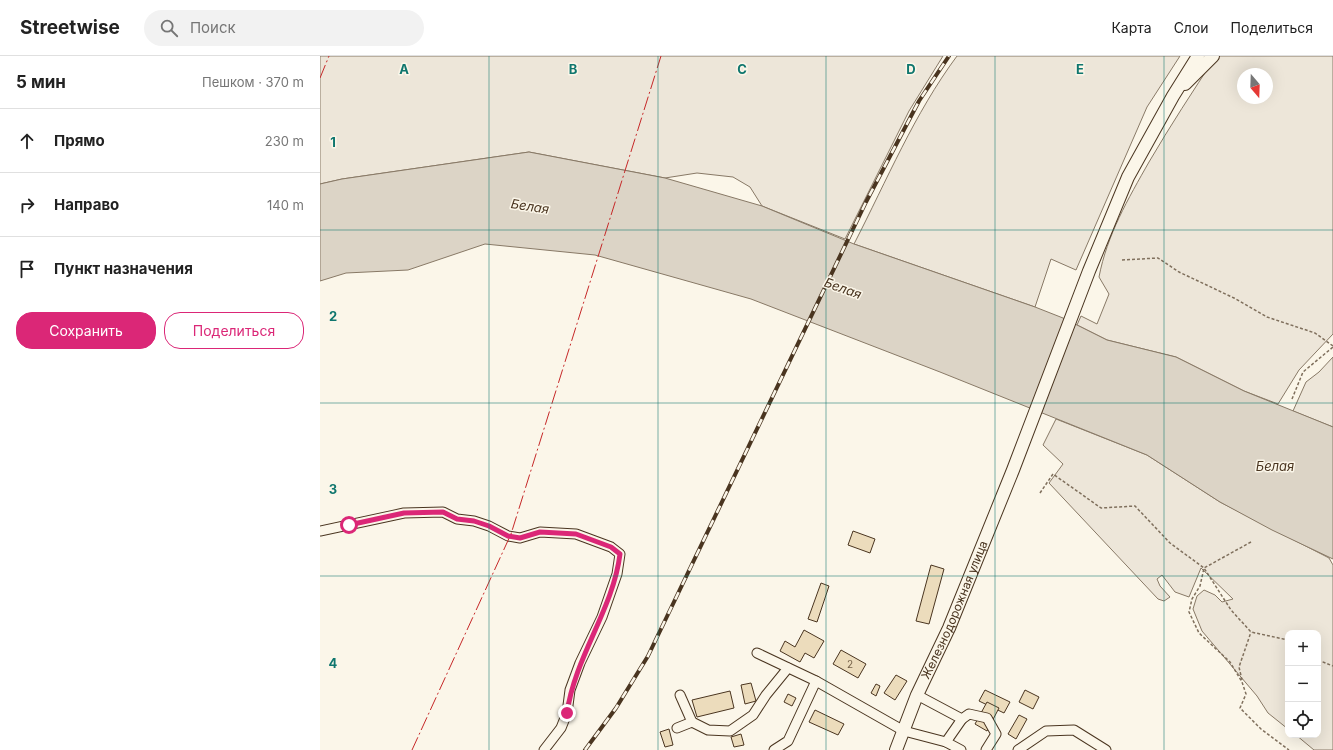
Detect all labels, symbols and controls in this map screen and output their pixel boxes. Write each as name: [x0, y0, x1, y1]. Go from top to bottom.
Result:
search box: [144, 10, 424, 46]
text: Streetwise: [20, 16, 120, 39]
icon: search: [158, 17, 180, 39]
text: Поиск: [190, 18, 236, 37]
text: Карта: [1111, 19, 1152, 36]
text: Слои: [1174, 19, 1209, 36]
text: Поделиться: [1231, 19, 1313, 36]
text: A: [399, 61, 409, 77]
text: B: [569, 61, 578, 77]
text: C: [737, 61, 747, 77]
text: D: [906, 61, 916, 77]
text: E: [1076, 61, 1084, 77]
north arrow: [1237, 68, 1273, 104]
text: 5 мин: [16, 72, 66, 92]
text: Пешком · 370 m: [202, 74, 304, 90]
icon: ahead: [16, 130, 38, 152]
text: Прямо: [54, 131, 105, 150]
text: 230 m: [265, 133, 304, 149]
text: 1: [330, 134, 336, 150]
icon: right: [16, 194, 38, 216]
text: Направо: [54, 195, 119, 214]
water label: Белая: [510, 195, 550, 217]
text: 140 m: [267, 197, 304, 213]
icon: arrive: [16, 258, 38, 280]
text: Пункт назначения: [54, 259, 193, 278]
water label: Белая: [822, 274, 864, 302]
text: 2: [329, 308, 337, 324]
button: Сохранить: [16, 312, 156, 349]
button: Поделиться: [164, 312, 304, 349]
water label: Белая: [1256, 458, 1294, 474]
text: 3: [329, 481, 337, 497]
route start: [340, 516, 358, 534]
street label: Железнодорожная улица: [918, 538, 991, 681]
map controls: [1285, 630, 1321, 738]
button: +: [1285, 630, 1321, 666]
text: 4: [329, 655, 338, 671]
house number: 2: [847, 658, 853, 670]
button: −: [1285, 666, 1321, 702]
button: locate: [1285, 702, 1321, 738]
route end: [558, 704, 576, 722]

